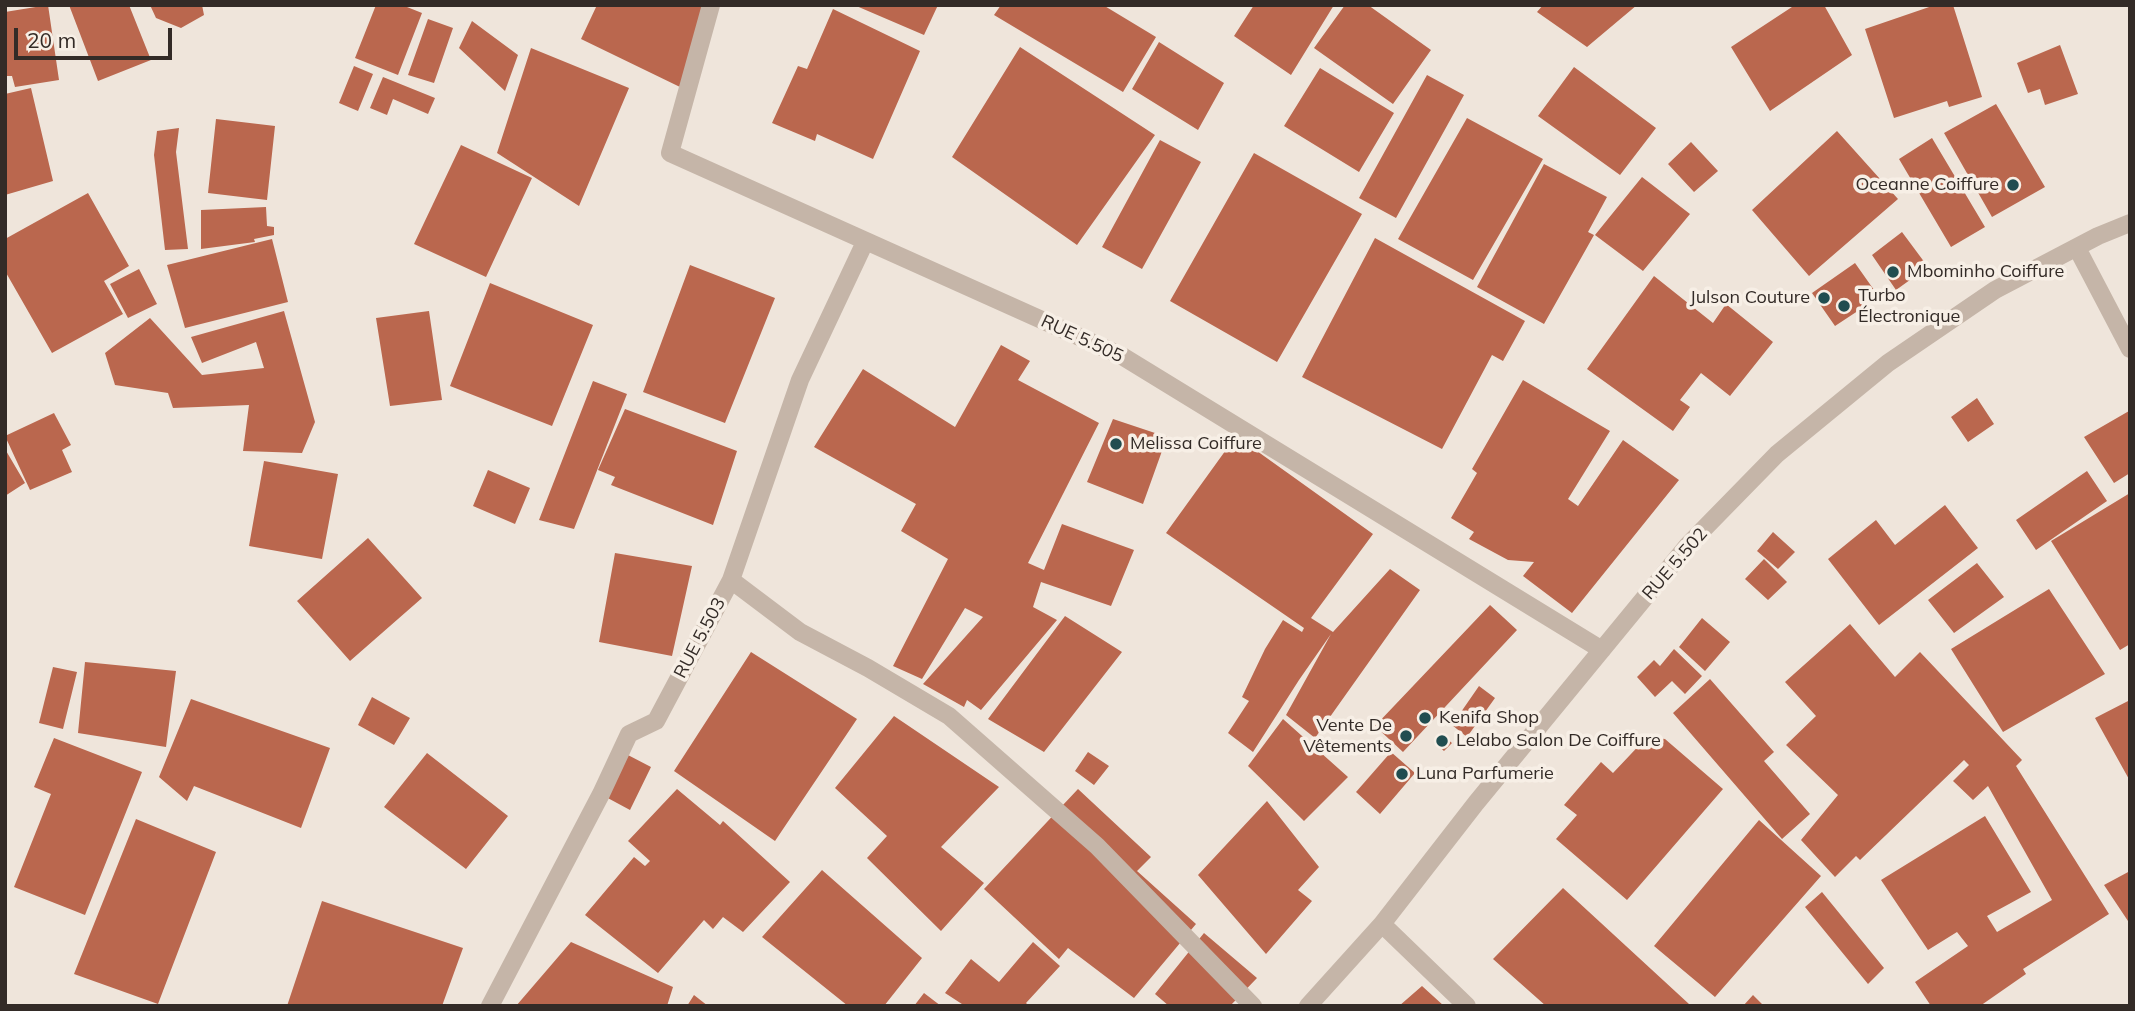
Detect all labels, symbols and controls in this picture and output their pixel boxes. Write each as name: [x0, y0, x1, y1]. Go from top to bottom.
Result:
scale bar: [18, 14, 175, 58]
text: 20 m: [27, 27, 76, 53]
place label: Oceanne Coiffure: [1855, 174, 1999, 196]
marker: Oceanne Coiffure: [2005, 177, 2021, 193]
place label: Mbominho Coiffure: [1907, 261, 2064, 283]
marker: Mbominho Coiffure: [1885, 264, 1901, 280]
place label: Turbo Électronique: [1858, 285, 1960, 328]
place label: Julson Couture: [1690, 287, 1810, 309]
marker: Julson Couture: [1816, 290, 1832, 306]
marker: Turbo Électronique: [1836, 298, 1852, 314]
street label: RUE 5.505: [1037, 311, 1127, 367]
place label: Melissa Coiffure: [1130, 433, 1262, 455]
marker: Melissa Coiffure: [1108, 436, 1124, 452]
street label: RUE 5.502: [1638, 524, 1712, 604]
street label: RUE 5.503: [670, 594, 730, 682]
place label: Kenifa Shop: [1439, 707, 1539, 729]
marker: Kenifa Shop: [1417, 710, 1433, 726]
place label: Vente De Vêtements: [1303, 715, 1392, 758]
marker: Vente De Vêtements: [1398, 728, 1414, 744]
place label: Lelabo Salon De Coiffure: [1456, 730, 1661, 752]
marker: Lelabo Salon De Coiffure: [1434, 733, 1450, 749]
place label: Luna Parfumerie: [1416, 763, 1554, 785]
marker: Luna Parfumerie: [1394, 766, 1410, 782]

